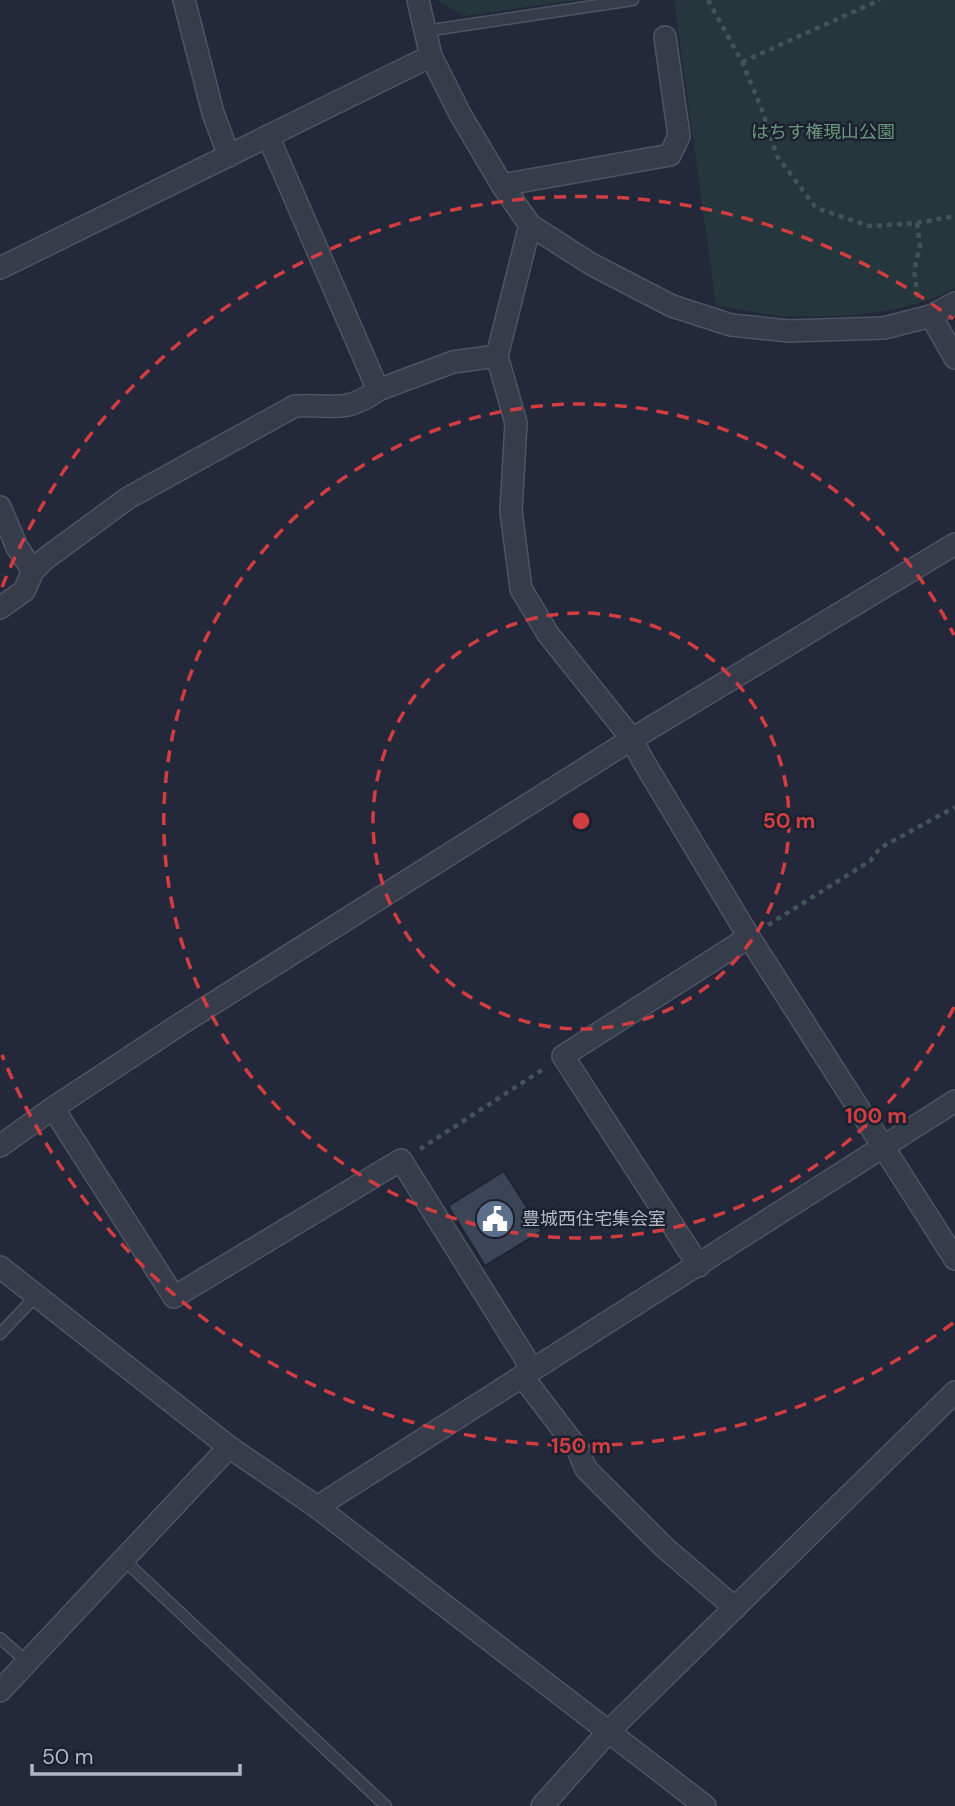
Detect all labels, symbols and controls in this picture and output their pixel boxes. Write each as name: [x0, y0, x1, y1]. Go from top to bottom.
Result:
park label: はちす権現山公園: [751, 120, 895, 144]
text: 50 m: [763, 807, 815, 835]
centre of rings: [569, 809, 593, 833]
text: 100 m: [845, 1102, 907, 1130]
public building icon: 豊城西住宅集会室: [474, 1198, 516, 1240]
place label: 豊城西住宅集会室: [522, 1207, 666, 1231]
text: 150 m: [551, 1432, 611, 1460]
scale bar: [32, 1732, 240, 1776]
text: 50 m: [42, 1743, 93, 1771]

